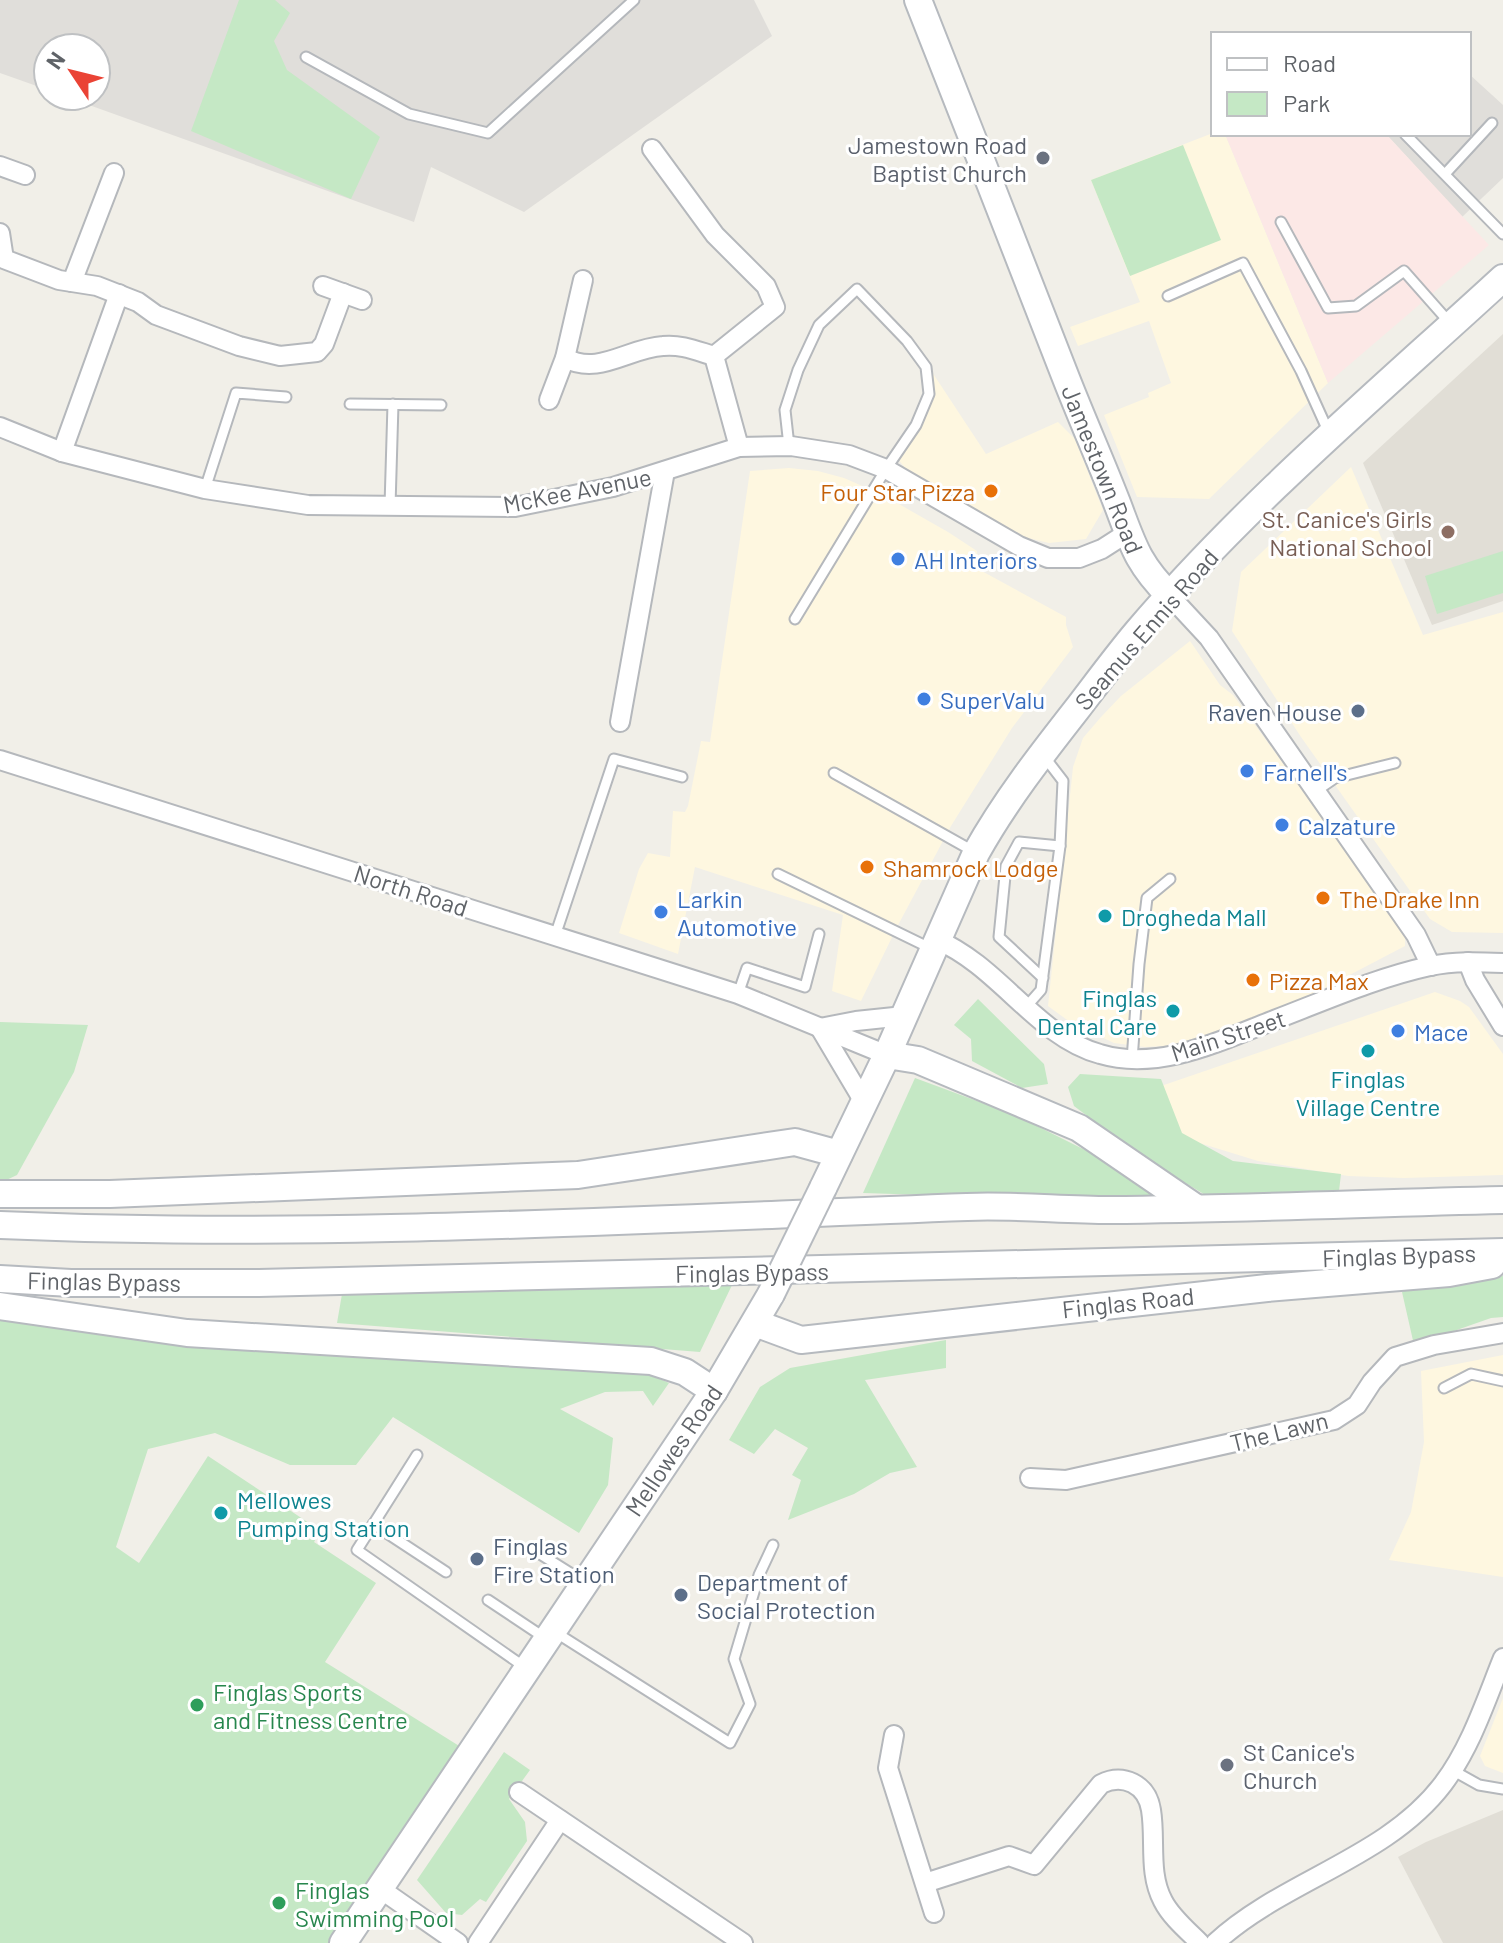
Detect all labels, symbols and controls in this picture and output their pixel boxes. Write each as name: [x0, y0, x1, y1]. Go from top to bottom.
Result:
north arrow: [32, 32, 112, 112]
legend: [1211, 32, 1471, 136]
text: N: [40, 47, 70, 73]
text: Road: [1283, 48, 1336, 77]
text: Park: [1283, 88, 1330, 117]
place label: Jamestown Road Baptist Church: [848, 130, 1027, 187]
marker: Jamestown Road Baptist Church: [1034, 149, 1052, 167]
street label: Jamestown Road: [1056, 381, 1150, 557]
street label: McKee Avenue: [500, 461, 654, 519]
place label: Four Star Pizza: [820, 477, 975, 506]
marker: Four Star Pizza: [982, 482, 1000, 500]
place label: St. Canice's Girls National School: [1262, 504, 1432, 561]
marker: St. Canice's Girls National School: [1439, 523, 1457, 541]
street label: Seamus Ennis Road: [1068, 543, 1224, 715]
place label: AH Interiors: [914, 545, 1038, 574]
marker: AH Interiors: [889, 550, 907, 568]
place label: SuperValu: [940, 685, 1045, 714]
marker: SuperValu: [915, 690, 933, 708]
place label: Raven House: [1208, 697, 1342, 726]
marker: Raven House: [1349, 702, 1367, 720]
place label: Farnell's: [1263, 757, 1348, 786]
marker: Farnell's: [1238, 762, 1256, 780]
place label: Calzature: [1298, 811, 1396, 840]
marker: Calzature: [1273, 816, 1291, 834]
place label: Shamrock Lodge: [883, 853, 1059, 882]
street label: North Road: [350, 858, 472, 922]
marker: Shamrock Lodge: [858, 858, 876, 876]
place label: Larkin Automotive: [677, 884, 797, 941]
place label: The Drake Inn: [1339, 884, 1480, 913]
marker: The Drake Inn: [1314, 889, 1332, 907]
place label: Drogheda Mall: [1121, 902, 1267, 931]
marker: Larkin Automotive: [652, 903, 670, 921]
marker: Drogheda Mall: [1096, 907, 1114, 925]
place label: Pizza Max: [1269, 966, 1369, 995]
marker: Pizza Max: [1244, 971, 1262, 989]
place label: Finglas Dental Care: [1037, 983, 1157, 1040]
marker: Finglas Dental Care: [1164, 1002, 1182, 1020]
street label: Main Street: [1167, 1003, 1289, 1067]
place label: Mace: [1414, 1017, 1469, 1046]
marker: Mace: [1389, 1022, 1407, 1040]
marker: Finglas Village Centre: [1359, 1042, 1377, 1060]
place label: Finglas Village Centre: [1296, 1064, 1440, 1121]
street label: Finglas Bypass: [1322, 1238, 1476, 1272]
street label: Finglas Bypass: [675, 1256, 829, 1288]
street label: Finglas Bypass: [27, 1265, 181, 1297]
street label: Finglas Road: [1060, 1281, 1196, 1323]
street label: Mellowes Road: [618, 1379, 728, 1521]
street label: The Lawn: [1227, 1405, 1331, 1457]
place label: Mellowes Pumping Station: [237, 1485, 410, 1542]
marker: Mellowes Pumping Station: [212, 1504, 230, 1522]
place label: Finglas Fire Station: [493, 1531, 615, 1588]
marker: Finglas Fire Station: [468, 1550, 486, 1568]
place label: Department of Social Protection: [697, 1567, 876, 1624]
marker: Department of Social Protection: [672, 1586, 690, 1604]
place label: Finglas Sports and Fitness Centre: [213, 1677, 408, 1734]
marker: Finglas Sports and Fitness Centre: [188, 1696, 206, 1714]
place label: St Canice's Church: [1243, 1737, 1355, 1794]
marker: St Canice's Church: [1218, 1756, 1236, 1774]
place label: Finglas Swimming Pool: [295, 1875, 454, 1932]
marker: Finglas Swimming Pool: [270, 1894, 288, 1912]

